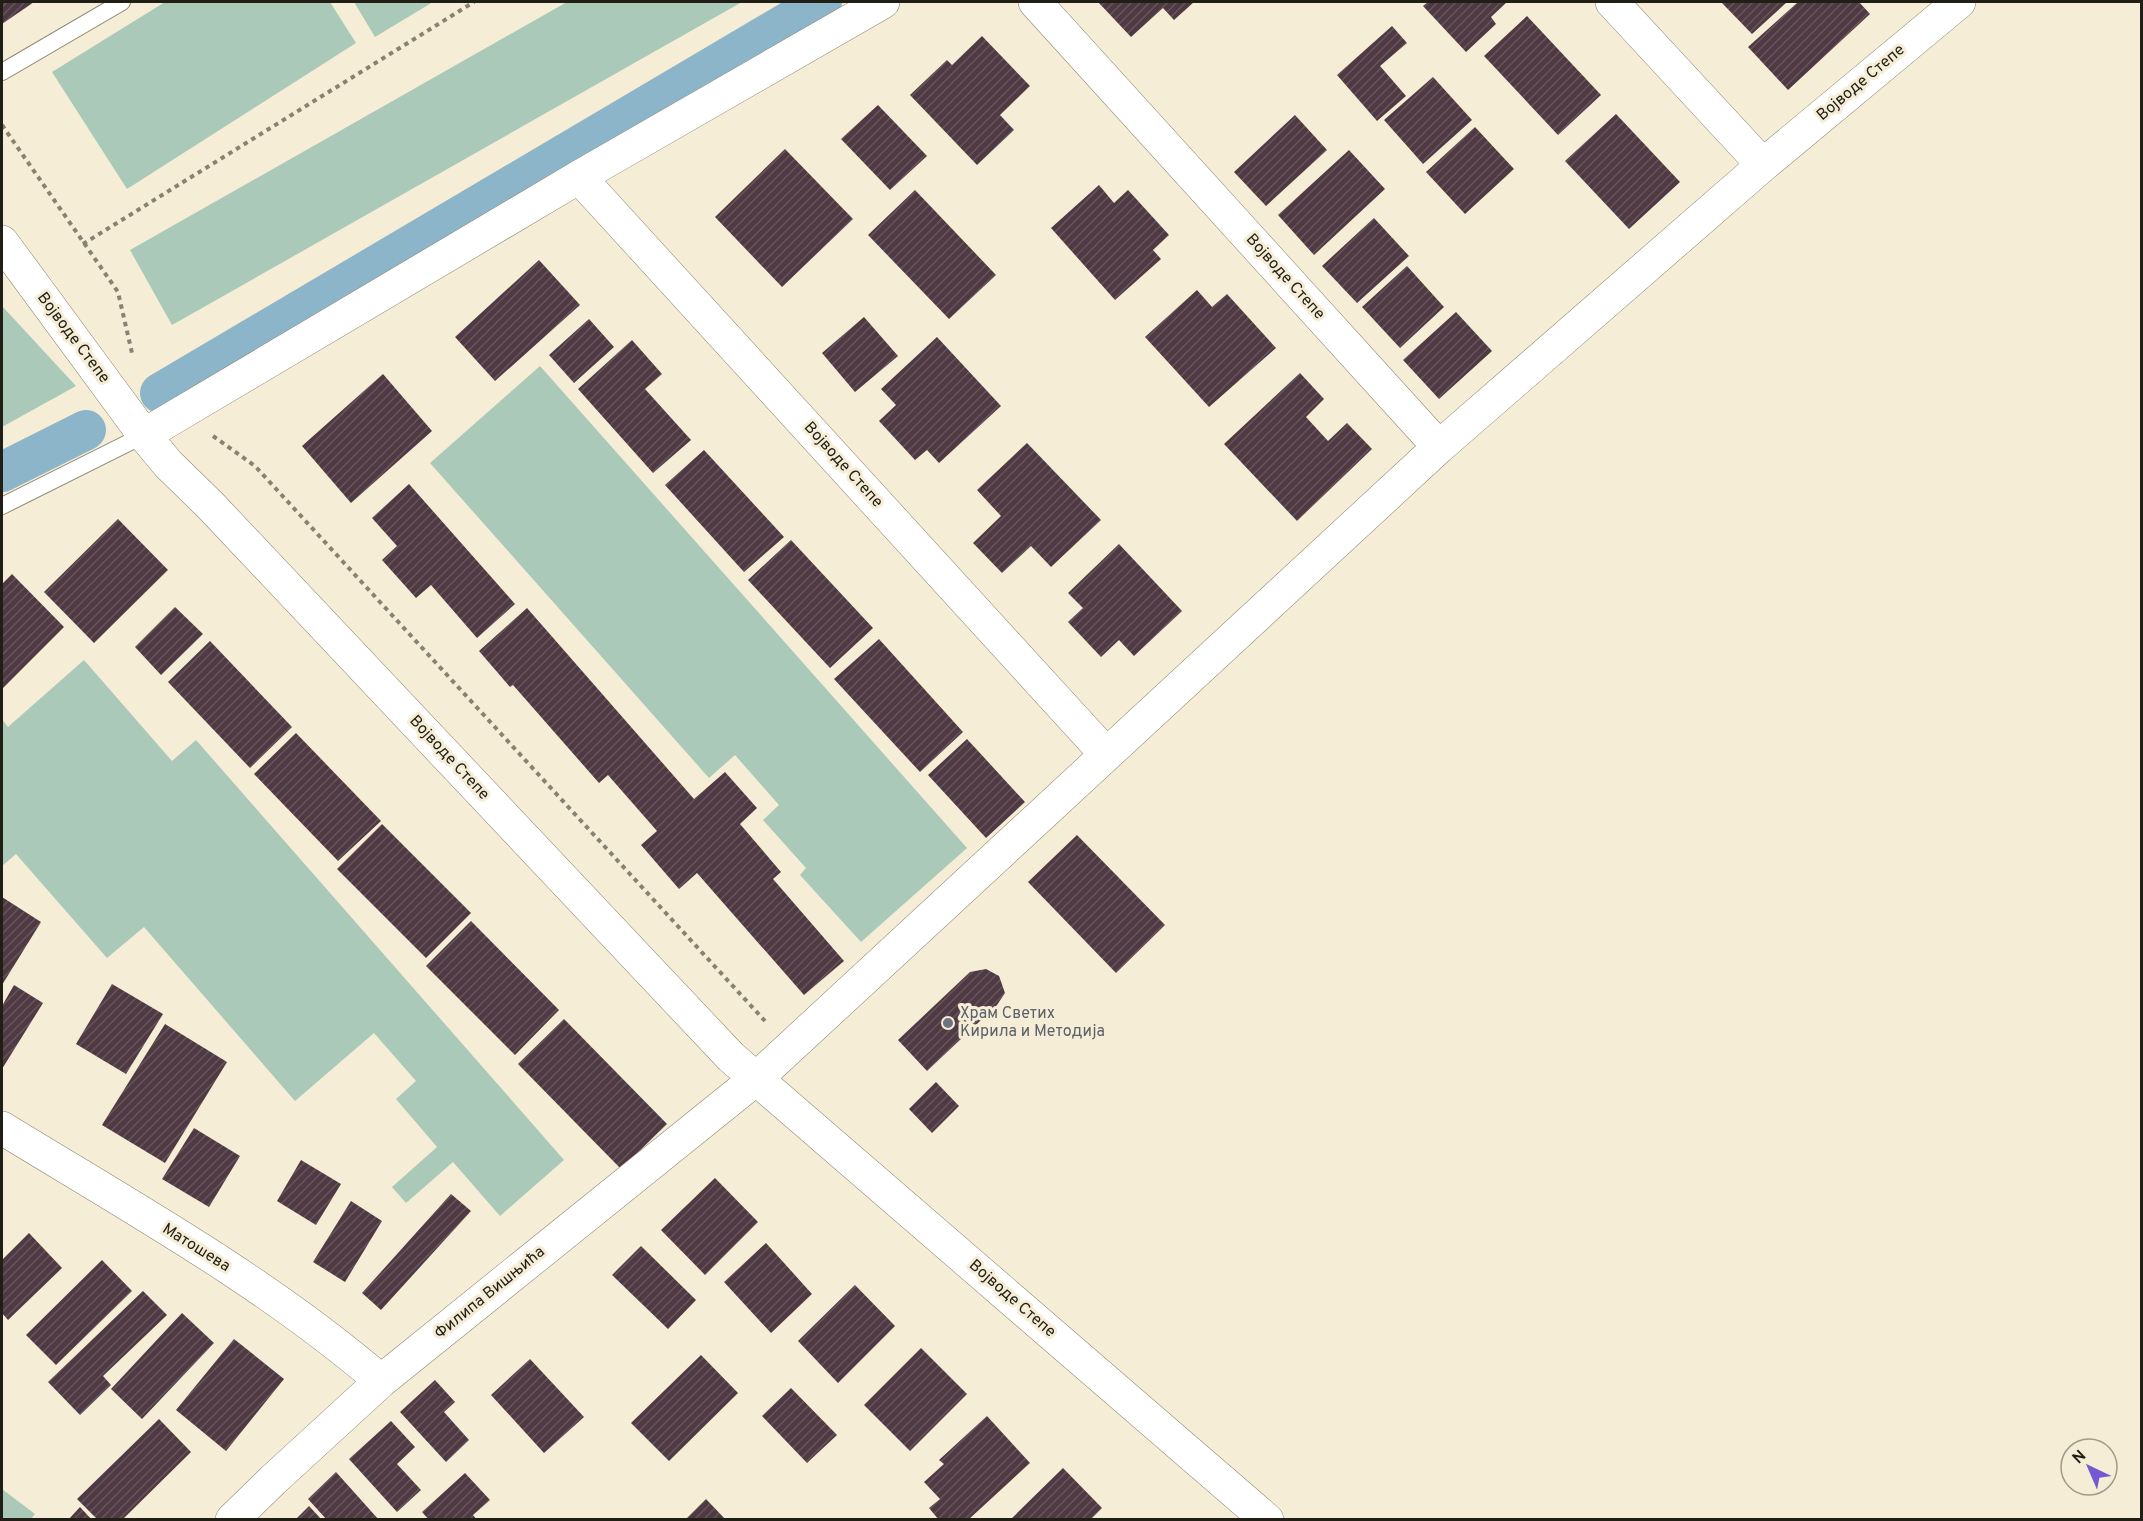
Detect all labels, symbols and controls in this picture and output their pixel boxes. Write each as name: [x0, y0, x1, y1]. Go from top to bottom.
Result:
street label: Војводе Степе: [1813, 40, 1909, 126]
street label: Војводе Степе: [1241, 230, 1329, 324]
street label: Војводе Степе: [32, 289, 114, 387]
street label: Војводе Степе: [799, 418, 887, 512]
street label: Војводе Степе: [405, 711, 493, 805]
place label: Храм Светих Кирила и Методија: [960, 1004, 1105, 1042]
marker: Храм Светих Кирила и Методија: [941, 1016, 955, 1030]
street label: Матошева: [158, 1219, 234, 1277]
street label: Филипа Вишњића: [431, 1242, 549, 1344]
street label: Војводе Степе: [964, 1256, 1060, 1342]
north arrow: [2059, 1437, 2119, 1497]
text: N: [2069, 1446, 2091, 1469]

